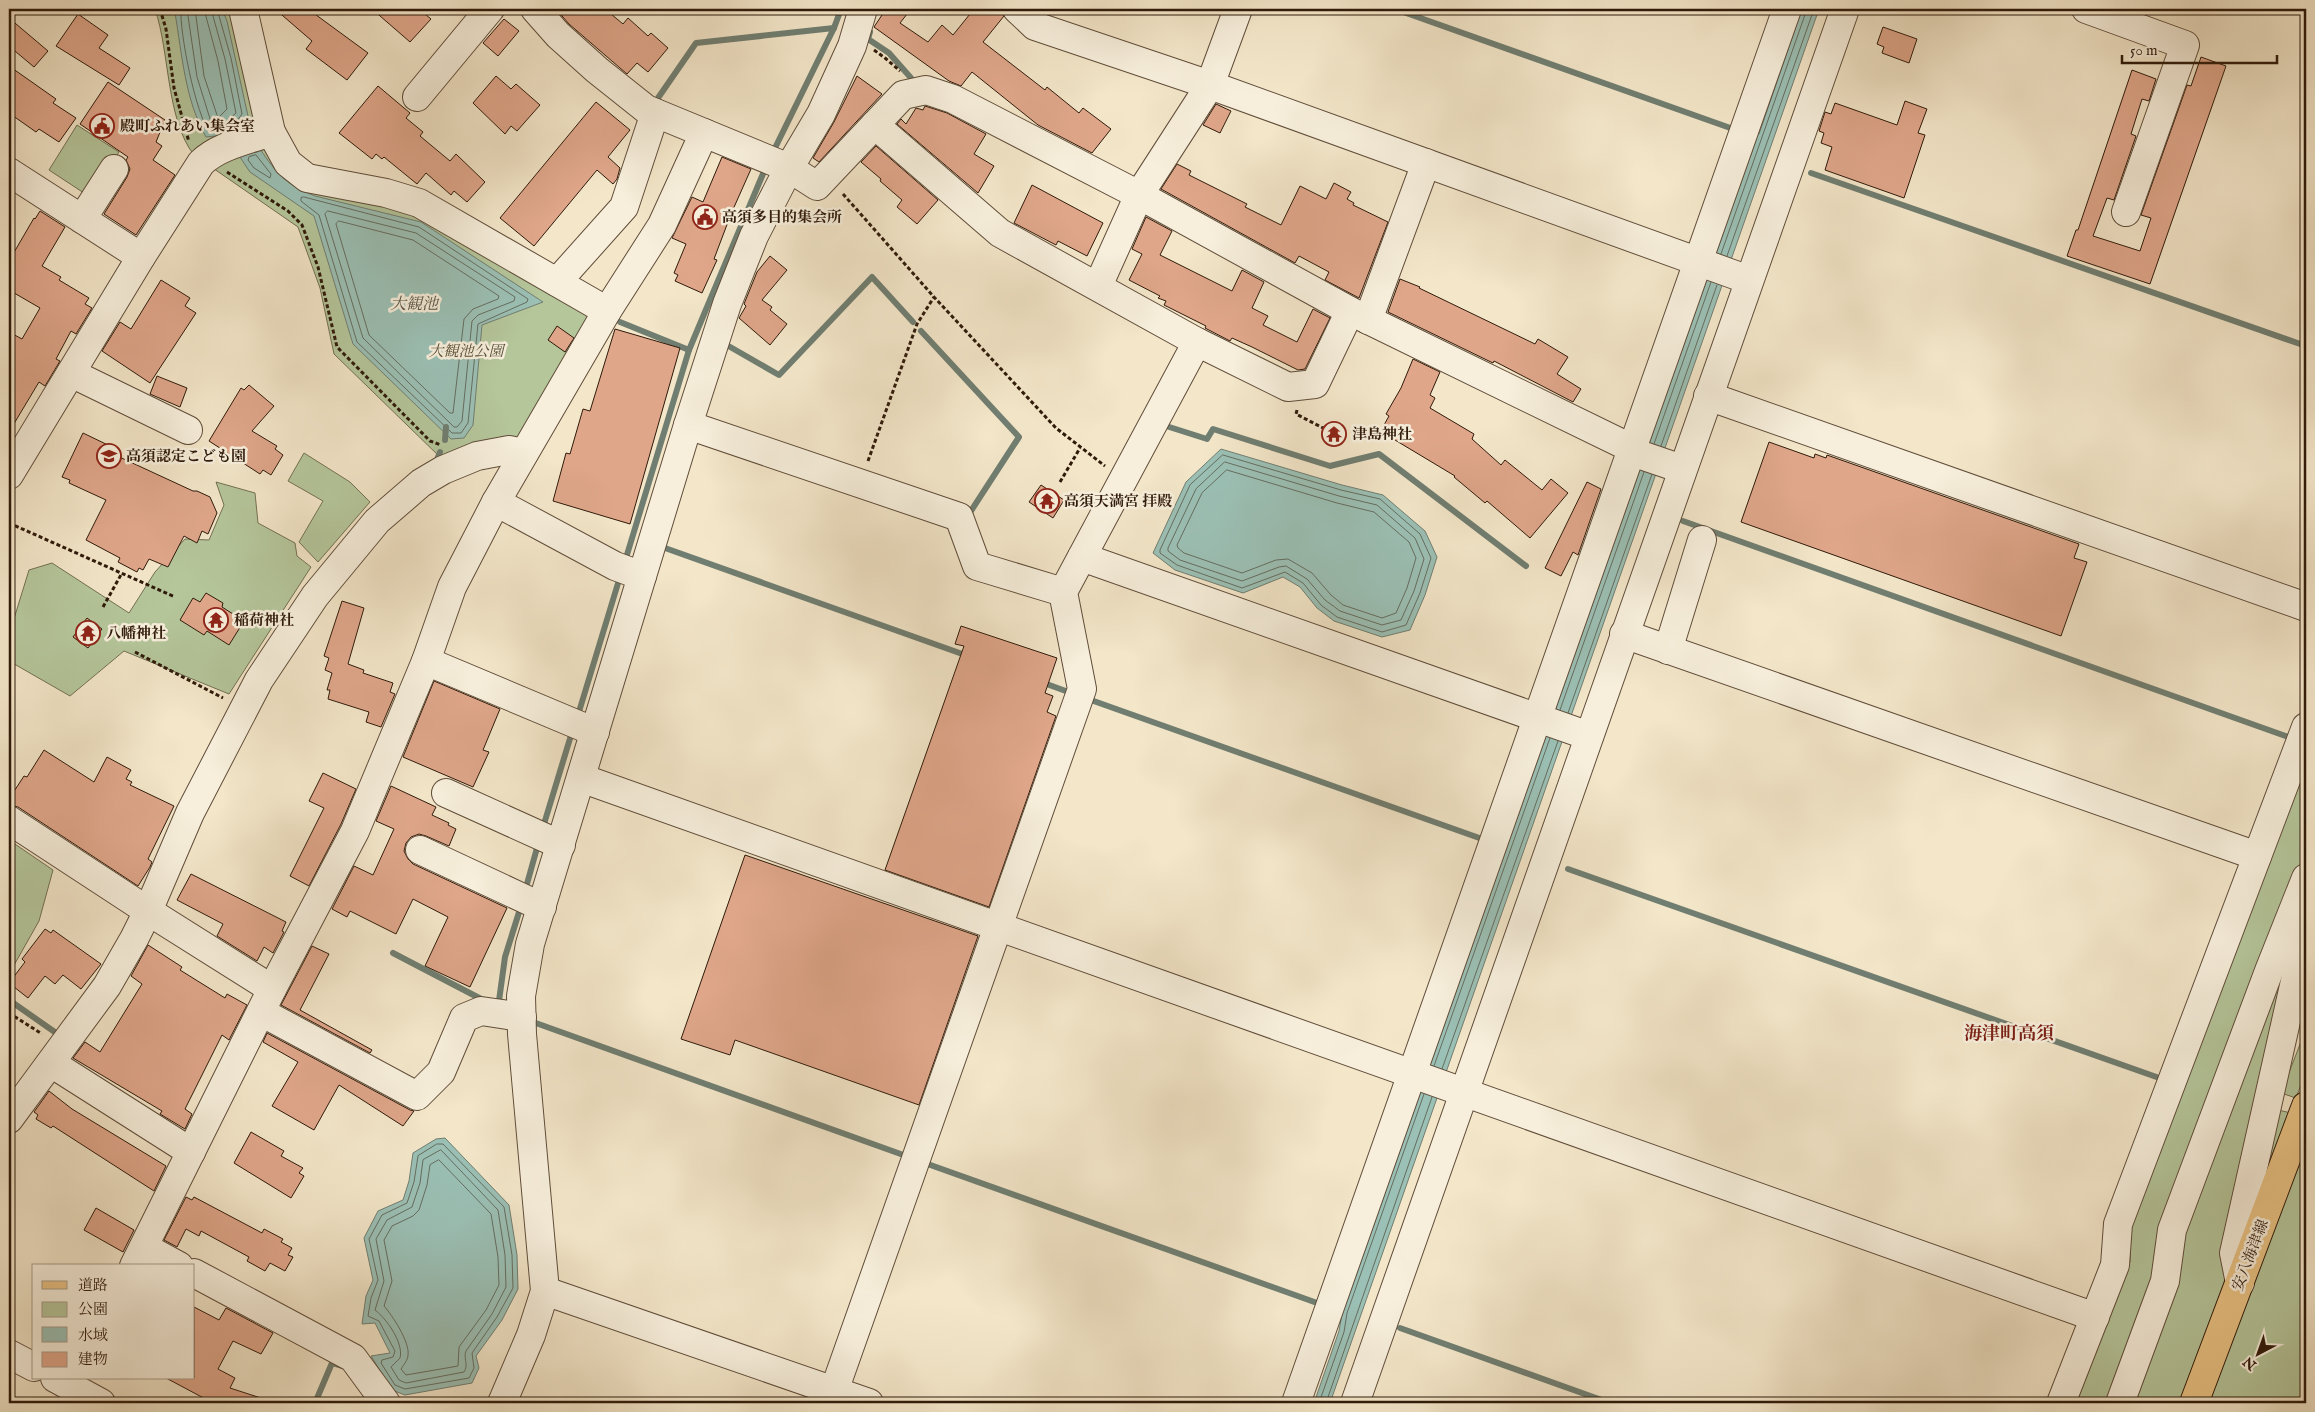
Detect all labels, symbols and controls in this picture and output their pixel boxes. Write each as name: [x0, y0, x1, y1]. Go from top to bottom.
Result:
scale bar: [2122, 32, 2278, 64]
text: 50 m: [2130, 41, 2158, 60]
public building icon: 殿町ふれあい集会室: [89, 113, 115, 139]
place label: 殿町ふれあい集会室: [120, 117, 255, 136]
public building icon: 高須多目的集会所: [692, 204, 718, 230]
place label: 高須多目的集会所: [722, 208, 842, 227]
water label: 大観池: [390, 295, 440, 315]
park label: 大観池公園: [428, 342, 506, 361]
temple icon: 津島神社: [1321, 421, 1347, 447]
place label: 津島神社: [1352, 425, 1412, 444]
school or university icon: 高須認定こども園: [96, 443, 122, 469]
place label: 高須認定こども園: [126, 447, 246, 466]
temple icon: 高須天満宮 拝殿: [1034, 488, 1060, 514]
place label: 高須天満宮 拝殿: [1064, 492, 1172, 511]
temple icon: 稲荷神社: [203, 607, 229, 633]
place label: 稲荷神社: [234, 611, 294, 630]
temple icon: 八幡神社: [75, 620, 101, 646]
place label: 八幡神社: [106, 624, 166, 643]
district label: 海津町高須: [1964, 1023, 2054, 1046]
street label: 安八海津線: [2228, 1217, 2273, 1294]
legend: [32, 1264, 195, 1380]
text: 道路: [78, 1276, 108, 1295]
text: 公園: [78, 1300, 108, 1319]
text: 水域: [78, 1326, 108, 1345]
north arrow: [2232, 1330, 2282, 1380]
text: 建物: [78, 1350, 108, 1369]
text: N: [2240, 1352, 2261, 1374]

